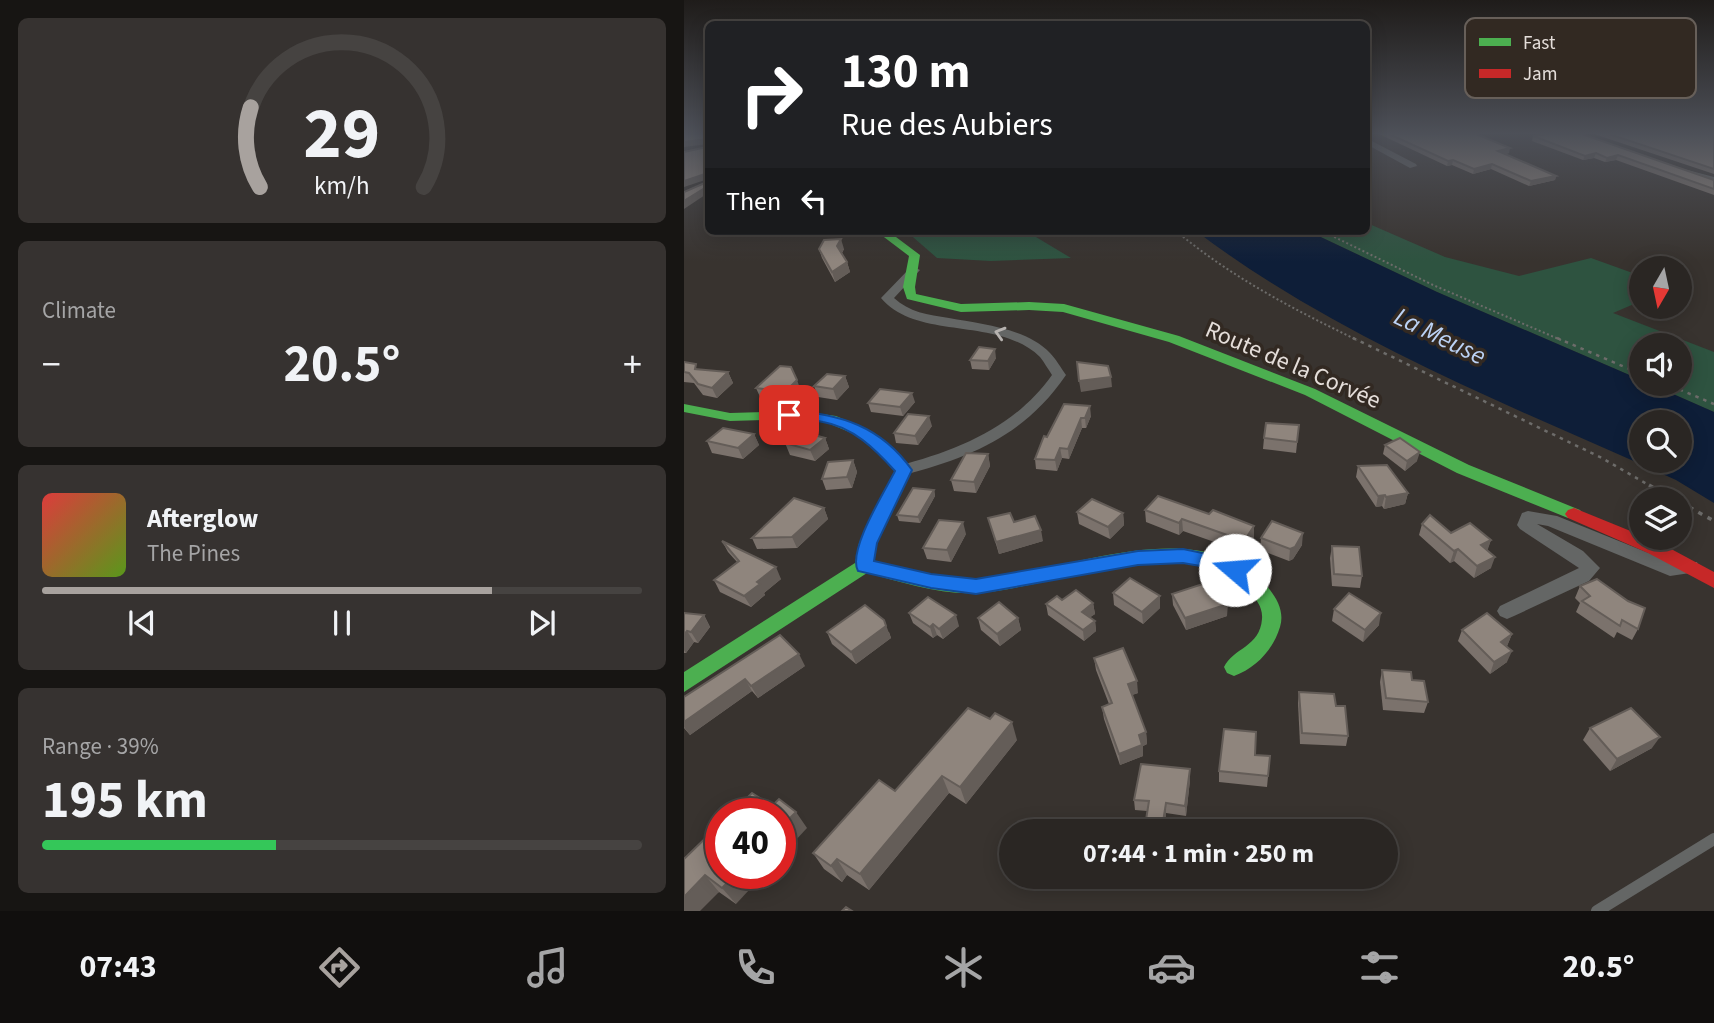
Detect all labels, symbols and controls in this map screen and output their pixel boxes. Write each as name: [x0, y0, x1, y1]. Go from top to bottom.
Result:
legend: [1465, 18, 1696, 98]
text: Fast: [1523, 30, 1556, 57]
text: 130 m: [841, 37, 970, 107]
icon: right: [726, 49, 817, 140]
text: Jam: [1523, 61, 1557, 88]
text: 29: [304, 82, 380, 186]
text: Rue des Aubiers: [841, 102, 1053, 148]
text: km/h: [314, 167, 370, 203]
icon: left: [795, 182, 833, 220]
text: Then: [726, 183, 781, 220]
north arrow: [1629, 256, 1692, 318]
map controls: [1629, 256, 1692, 550]
text: Climate: [42, 294, 116, 327]
water label: La Meuse: [1388, 298, 1492, 374]
street label: Route de la Corvée: [1200, 312, 1386, 418]
one-way arrow: [995, 326, 1007, 341]
text: 20.5°: [284, 328, 400, 402]
button: sound: [1629, 333, 1692, 396]
text: −: [42, 338, 61, 392]
text: +: [623, 338, 642, 392]
pin: [759, 385, 819, 445]
icon: arrive: [770, 396, 808, 434]
button: search: [1629, 410, 1692, 473]
button: layers: [1629, 487, 1692, 550]
text: Afterglow: [147, 500, 258, 537]
position arrow: [1198, 533, 1272, 607]
text: The Pines: [147, 537, 240, 570]
icon: previous: [123, 604, 161, 642]
icon: pause: [323, 604, 361, 642]
icon: next: [523, 604, 561, 642]
text: Range · 39%: [42, 730, 159, 763]
text: 195 km: [42, 764, 208, 838]
speed limit sign: 40: [705, 798, 796, 889]
text: 07:44 · 1 min · 250 m: [1083, 835, 1314, 872]
icon: directions: [315, 943, 364, 992]
icon: music: [523, 943, 572, 992]
icon: phone: [731, 943, 780, 992]
icon: climate: [939, 943, 988, 992]
icon: car: [1147, 943, 1196, 992]
icon: filters: [1355, 943, 1404, 992]
text: 07:43: [79, 944, 157, 990]
text: 20.5°: [1563, 944, 1634, 990]

